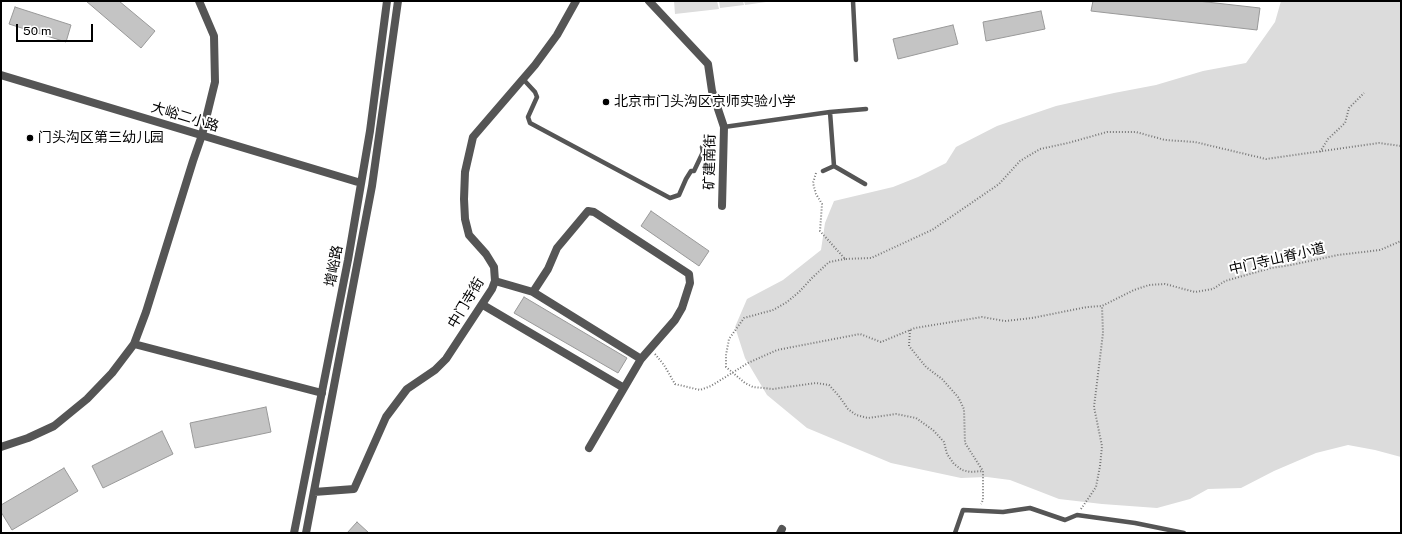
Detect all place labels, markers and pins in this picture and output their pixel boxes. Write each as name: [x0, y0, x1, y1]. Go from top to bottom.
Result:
place label: 北京市门头沟区京师实验小学: [614, 94, 796, 110]
marker: 北京市门头沟区京师实验小学: [601, 97, 611, 107]
place label: 门头沟区第三幼儿园: [38, 130, 164, 146]
marker: 门头沟区第三幼儿园: [25, 133, 35, 143]

